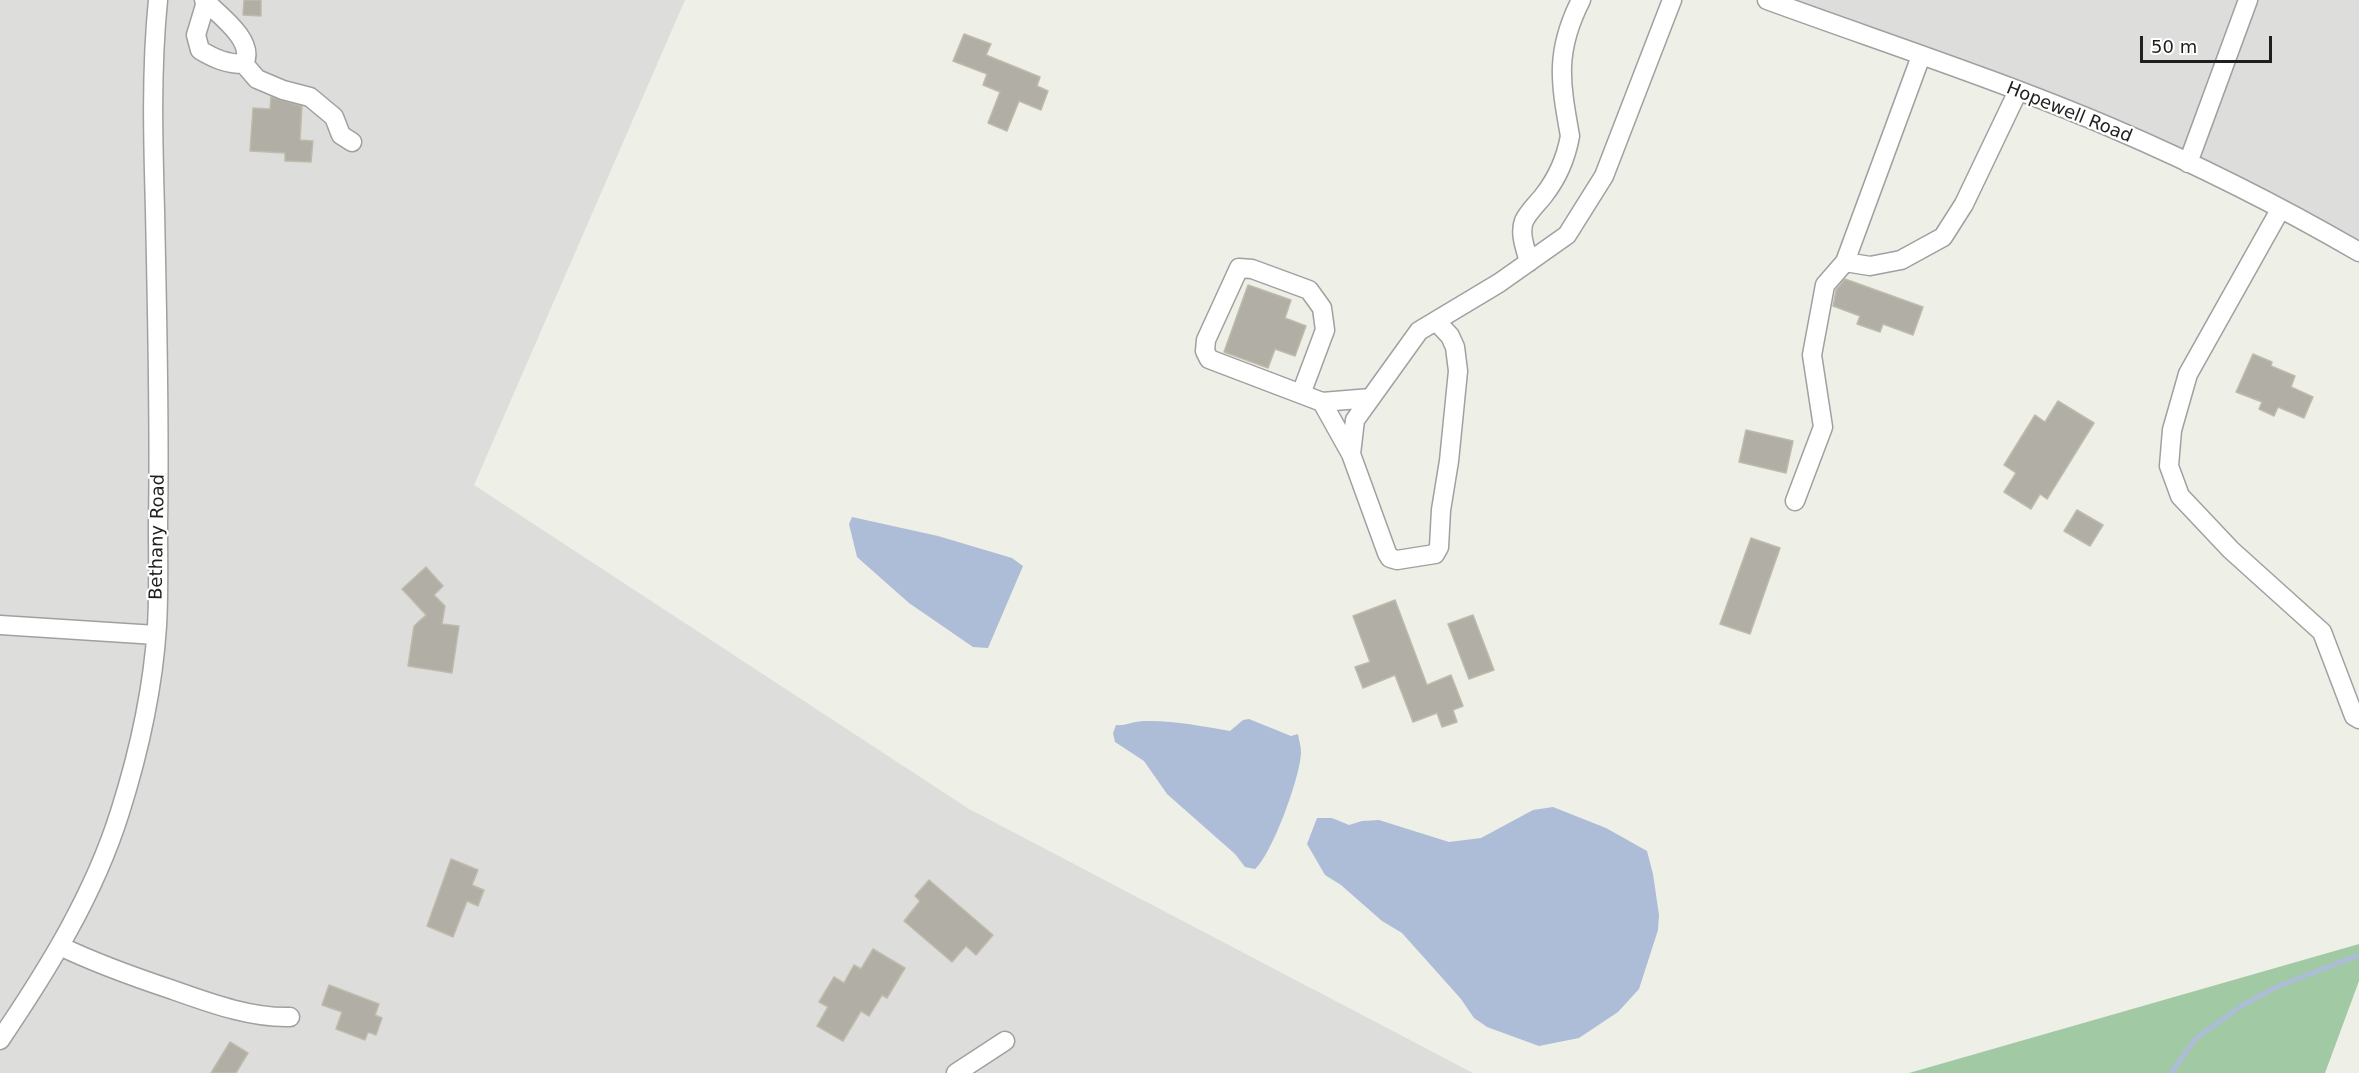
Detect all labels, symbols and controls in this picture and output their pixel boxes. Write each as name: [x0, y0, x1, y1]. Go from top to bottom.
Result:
scale bar: [2143, 24, 2275, 62]
text: 50 m: [2151, 36, 2197, 57]
street label: Hopewell Road: [2003, 78, 2135, 148]
street label: Bethany Road: [146, 474, 170, 600]

